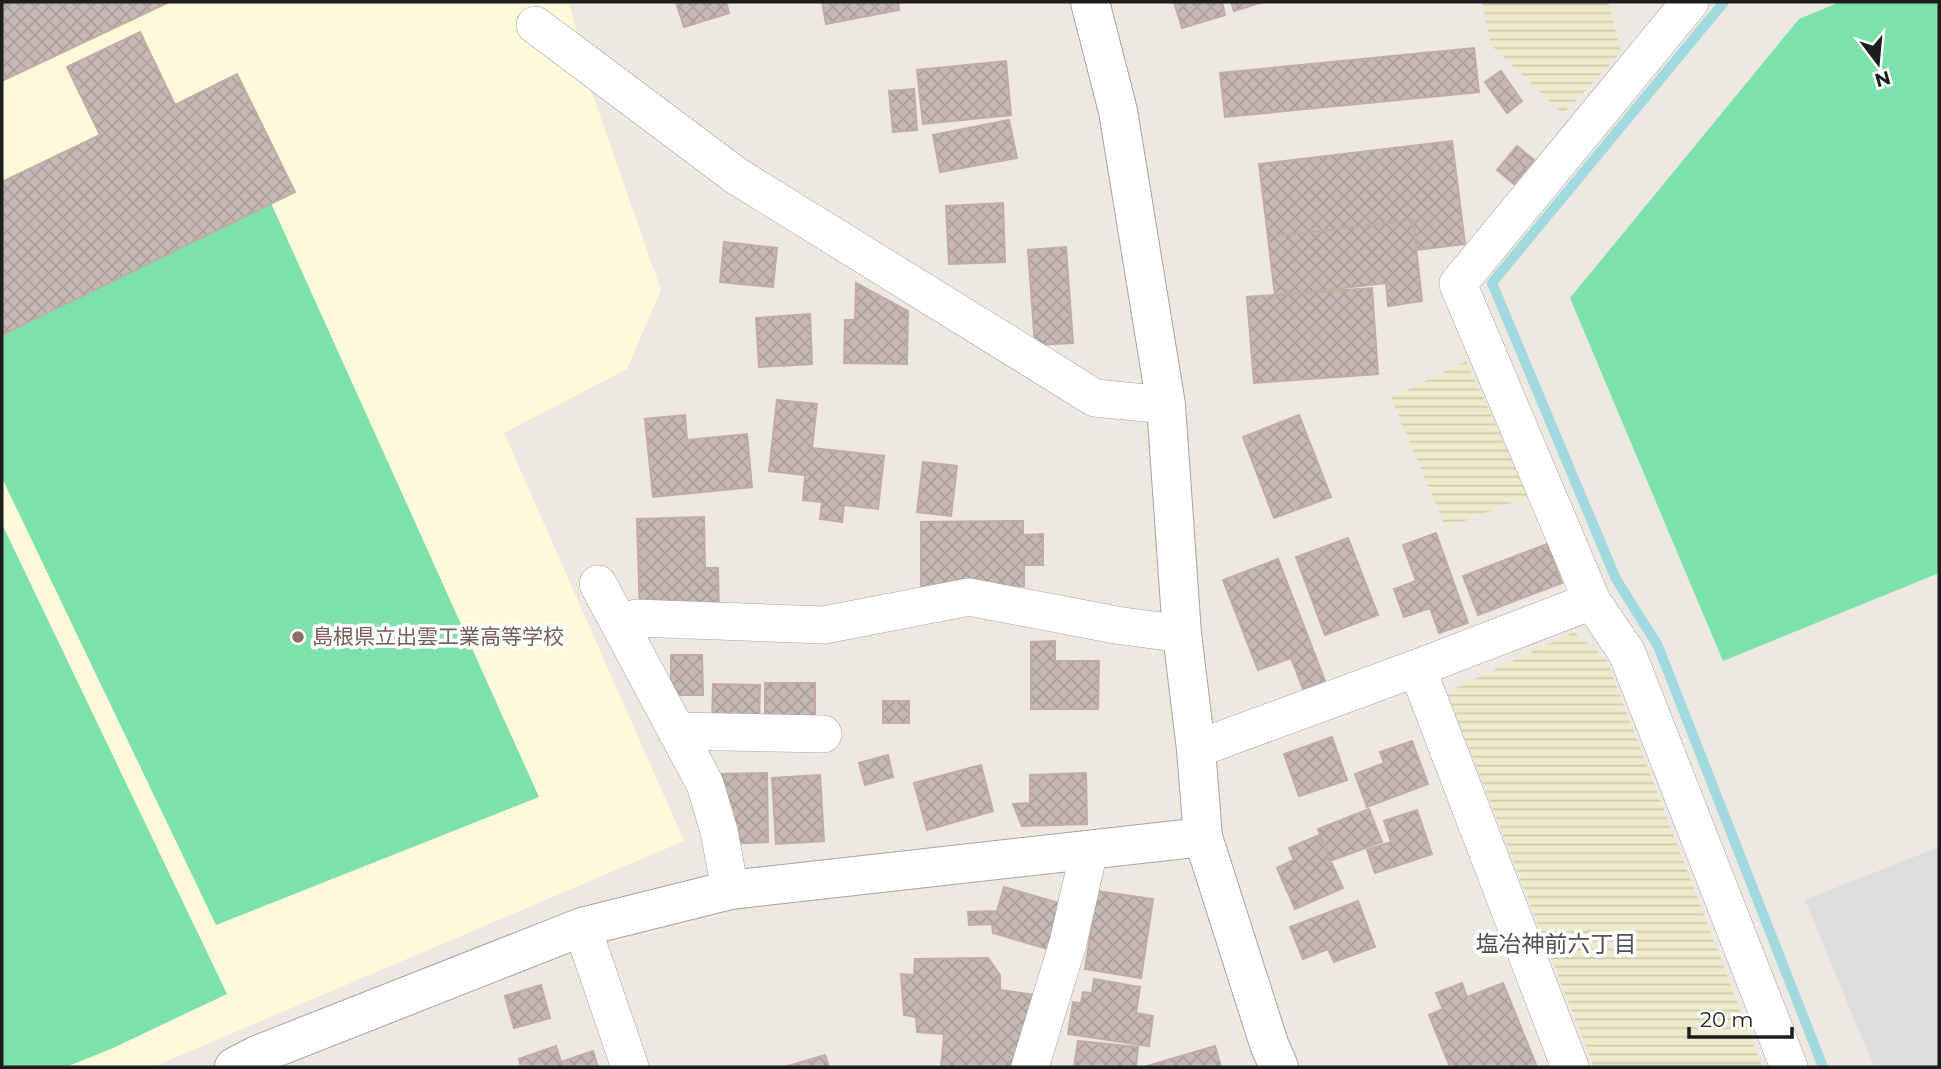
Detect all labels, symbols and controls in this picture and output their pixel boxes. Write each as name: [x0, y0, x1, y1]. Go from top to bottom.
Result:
north arrow: [1843, 28, 1913, 98]
text: N: [1872, 66, 1893, 92]
place label: 島根県立出雲工業高等学校: [312, 624, 564, 649]
marker: 島根県立出雲工業高等学校: [290, 629, 306, 645]
district label: 塩冶神前六丁目: [1476, 930, 1637, 958]
scale bar: [1689, 996, 1792, 1040]
text: 20 m: [1700, 1007, 1754, 1032]

